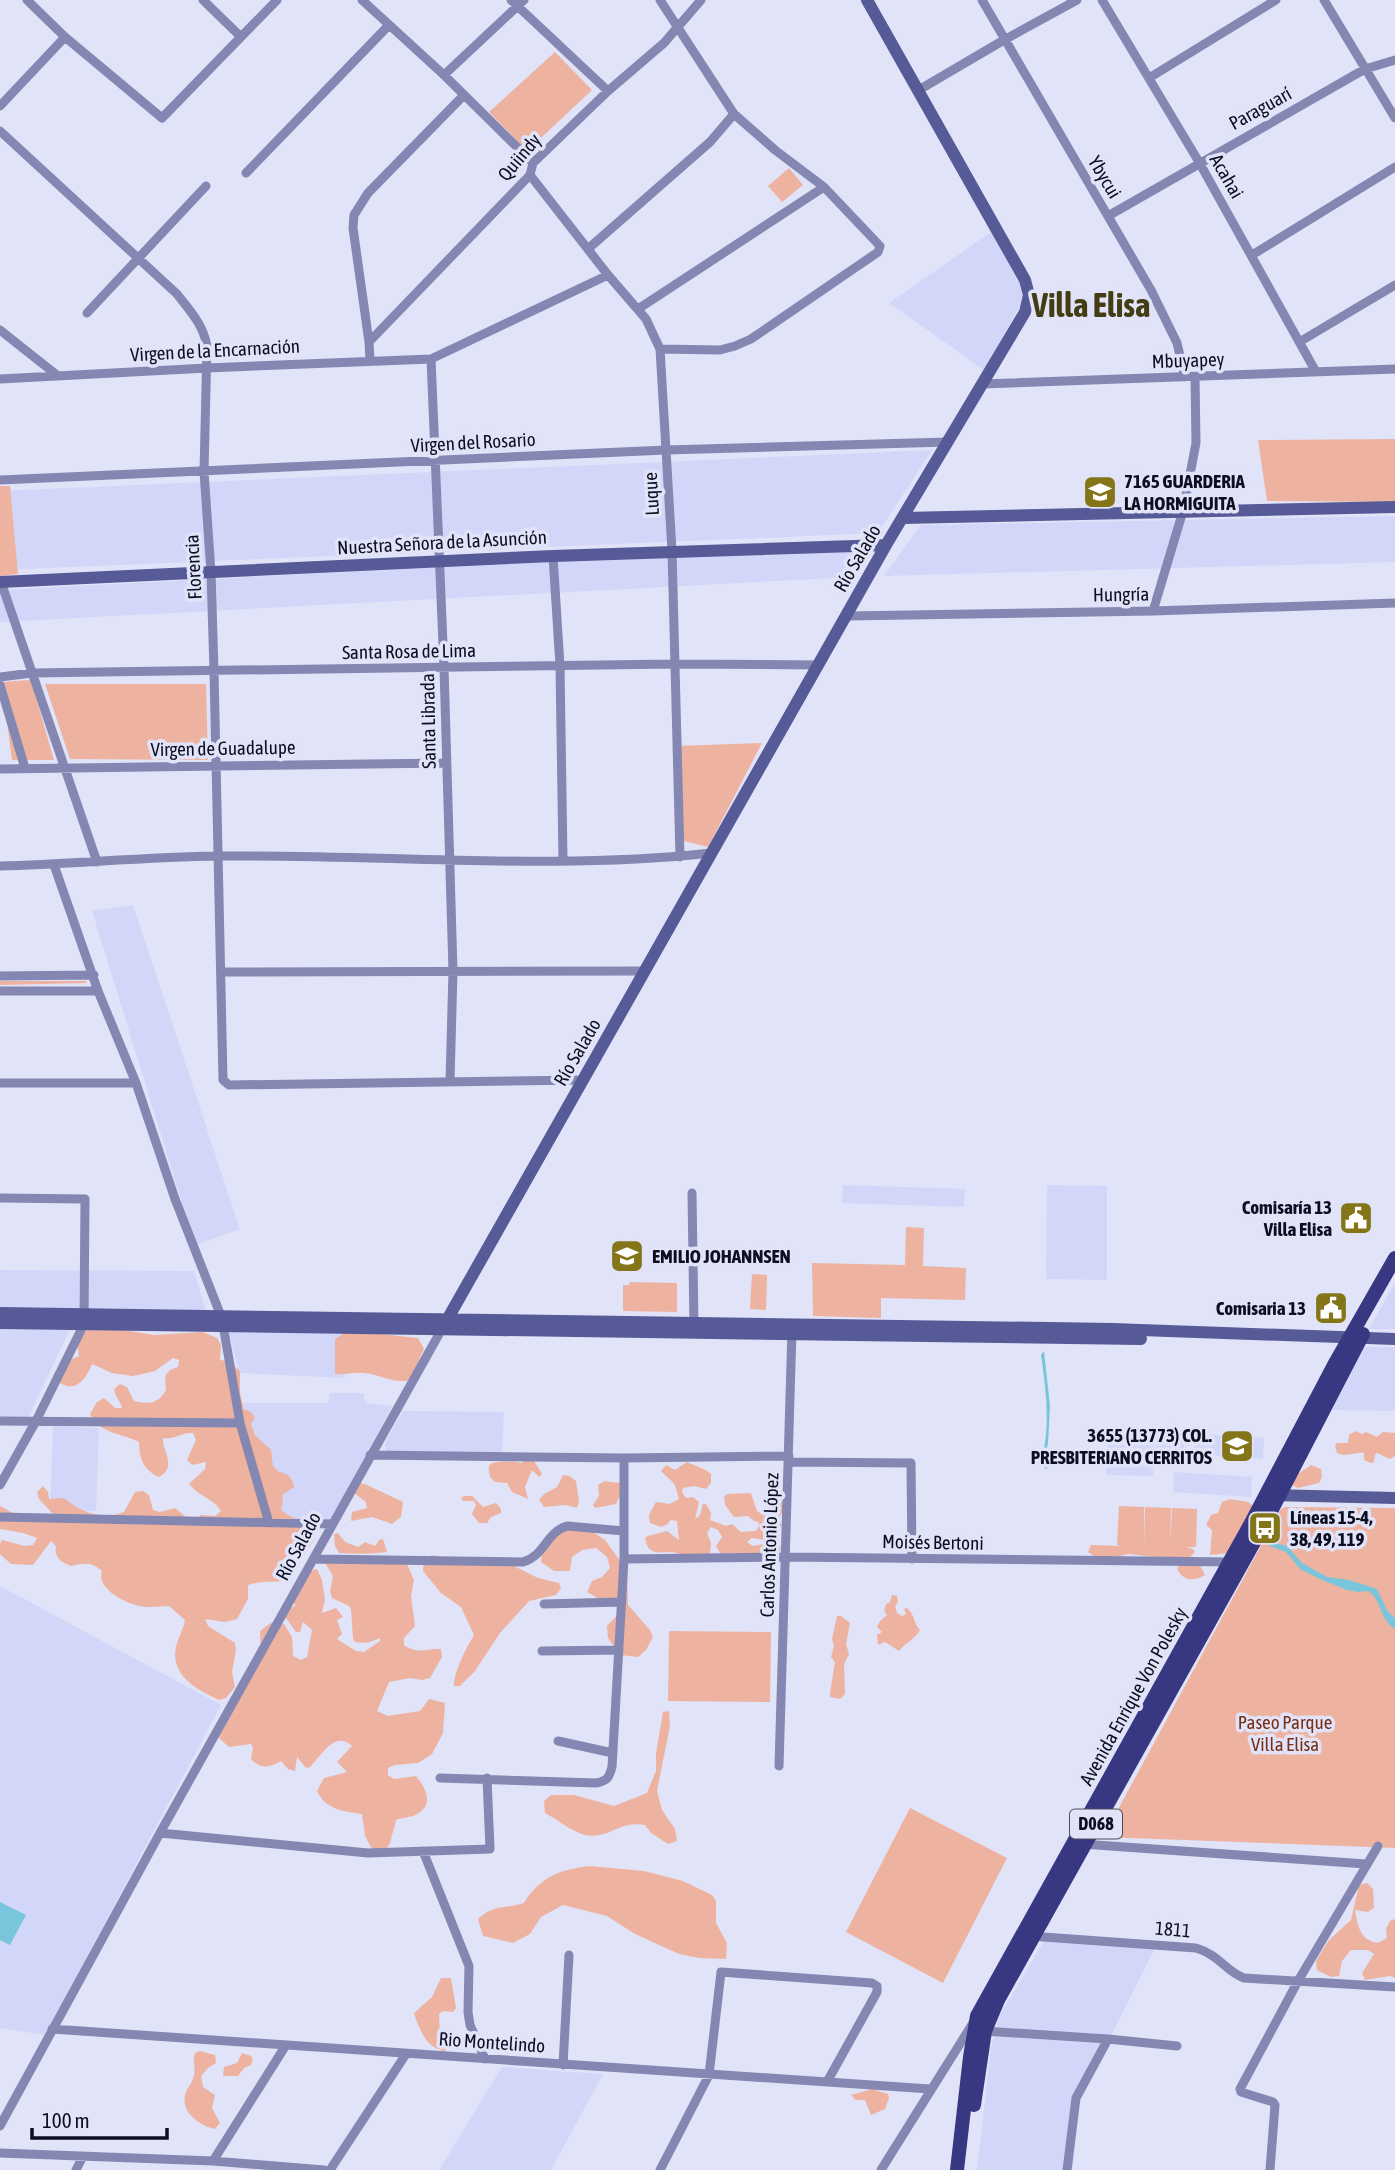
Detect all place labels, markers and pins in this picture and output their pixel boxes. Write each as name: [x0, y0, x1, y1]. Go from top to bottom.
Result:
place label: 7165 GUARDERIA LA HORMIGUITA: [1124, 470, 1245, 514]
school or university icon: 7165 GUARDERIA LA HORMIGUITA: [1081, 473, 1119, 511]
place label: Comisaría 13 Villa Elisa: [1242, 1196, 1332, 1240]
public building icon: Comisaría 13 Villa Elisa: [1337, 1199, 1375, 1237]
school or university icon: EMILIO JOHANNSEN: [608, 1237, 646, 1275]
place label: EMILIO JOHANNSEN: [652, 1245, 791, 1267]
public building icon: Comisaria 13: [1312, 1289, 1350, 1327]
place label: Comisaria 13: [1216, 1297, 1306, 1319]
place label: 3655 (13773) COL. PRESBITERIANO CERRITOS: [1031, 1424, 1213, 1468]
school or university icon: 3655 (13773) COL. PRESBITERIANO CERRITOS: [1218, 1427, 1256, 1465]
place label: Líneas 15-4, 38, 49, 119: [1290, 1506, 1373, 1550]
bus stop icon: Líneas 15-4, 38, 49, 119: [1246, 1509, 1284, 1547]

